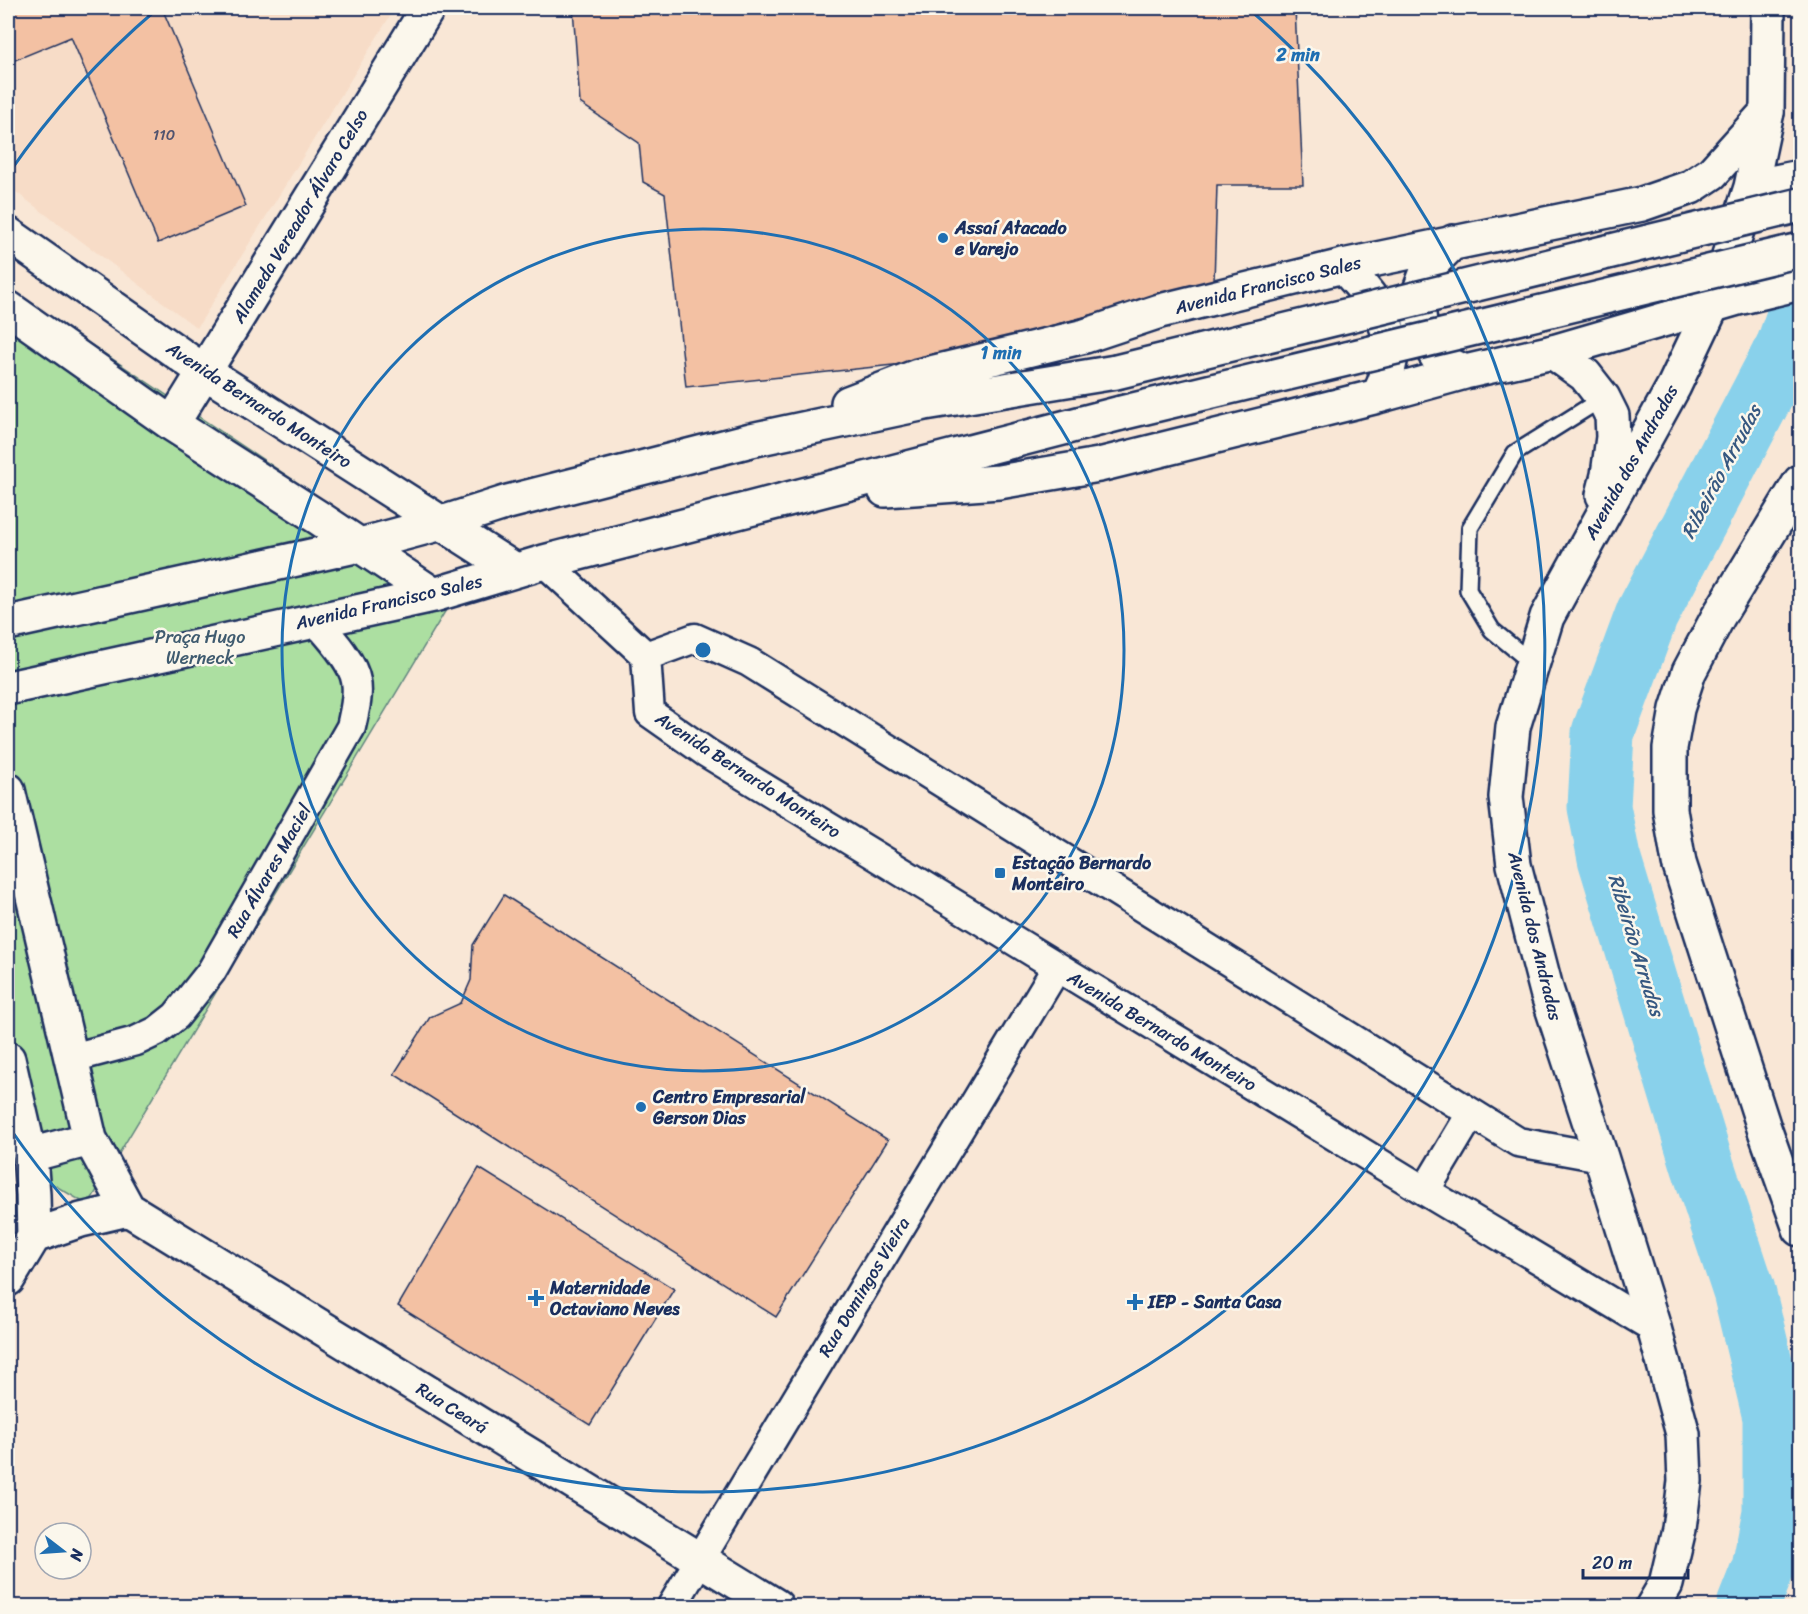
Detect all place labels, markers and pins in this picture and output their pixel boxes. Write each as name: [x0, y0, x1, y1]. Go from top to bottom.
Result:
place label: Assaí Atacado e Varejo: [954, 212, 1068, 265]
marker: Assaí Atacado e Varejo: [936, 231, 950, 245]
centre of rings: [693, 640, 713, 660]
place label: Estação Bernardo Monteiro: [1011, 847, 1152, 900]
marker: Estação Bernardo Monteiro: [993, 866, 1007, 880]
place label: Centro Empresarial Gerson Dias: [652, 1081, 806, 1134]
marker: Centro Empresarial Gerson Dias: [634, 1100, 648, 1114]
place label: Maternidade Octaviano Neves: [549, 1272, 680, 1325]
place label: IEP - Santa Casa: [1147, 1286, 1282, 1318]
marker: Maternidade Octaviano Neves: [527, 1289, 545, 1307]
marker: IEP - Santa Casa: [1126, 1293, 1144, 1311]

